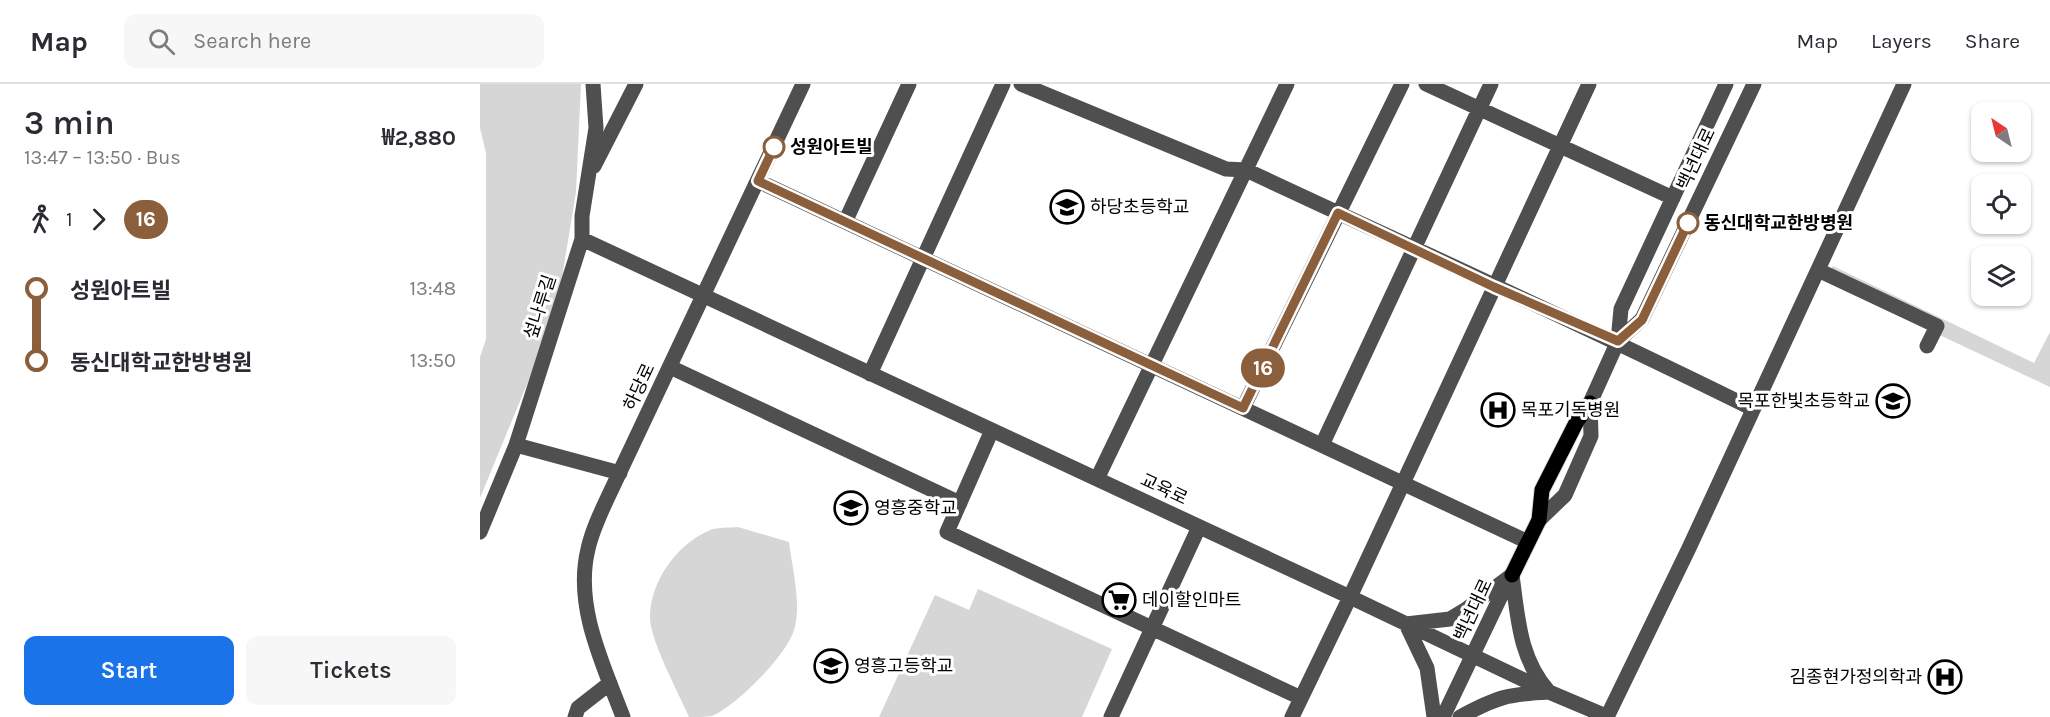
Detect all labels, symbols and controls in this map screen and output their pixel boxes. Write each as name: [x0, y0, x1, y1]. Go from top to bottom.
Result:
search box: [124, 14, 544, 68]
text: Map: [30, 25, 88, 58]
icon: search: [145, 25, 178, 58]
text: Search here: [193, 28, 311, 54]
text: Map: [1796, 29, 1838, 53]
text: Layers: [1871, 29, 1932, 53]
text: Share: [1965, 29, 2020, 53]
north arrow: [1971, 102, 2031, 162]
map controls: [1971, 102, 2031, 306]
text: 3 min: [24, 104, 115, 142]
street label: 백년대로: [1672, 124, 1720, 194]
text: ₩2,880: [382, 125, 456, 151]
marker: 성원아트빌: [763, 136, 785, 158]
place label: 성원아트빌: [790, 136, 873, 158]
text: 13:47 – 13:50 · Bus: [24, 146, 181, 169]
button: locate: [1971, 174, 2031, 234]
school or university icon: 하당초등학교: [1049, 189, 1085, 225]
place label: 하당초등학교: [1090, 196, 1189, 218]
icon: walk: [24, 203, 57, 236]
icon: forward: [82, 203, 115, 236]
text: 16: [136, 207, 156, 231]
text: 1: [66, 208, 73, 231]
marker: 동신대학교한방병원: [1677, 212, 1699, 234]
place label: 동신대학교한방병원: [1704, 212, 1853, 234]
button: layers: [1971, 246, 2031, 306]
street label: 섶나루길: [519, 272, 561, 342]
text: 13:48: [410, 277, 456, 300]
text: 성원아트빌: [70, 278, 171, 304]
line badge: 16: [1236, 348, 1290, 388]
text: 13:50: [410, 349, 456, 372]
text: 동신대학교한방병원: [70, 350, 252, 376]
text: 16: [1253, 356, 1273, 380]
street label: 하당로: [619, 360, 659, 414]
school or university icon: 목포한빛초등학교: [1875, 383, 1911, 419]
place label: 목포한빛초등학교: [1738, 390, 1870, 412]
hospital icon: 목포기독병원: [1480, 392, 1516, 428]
place label: 목포기독병원: [1521, 399, 1620, 421]
street label: 교육로: [1137, 469, 1191, 509]
school or university icon: 영흥중학교: [833, 490, 869, 526]
place label: 영흥중학교: [874, 497, 957, 519]
street label: 백년대로: [1449, 575, 1497, 645]
supermarket icon: 데이할인마트: [1101, 582, 1137, 618]
place label: 데이할인마트: [1142, 589, 1241, 611]
button: Start: [24, 636, 234, 705]
button: Tickets: [246, 636, 456, 705]
school or university icon: 영흥고등학교: [813, 648, 849, 684]
place label: 영흥고등학교: [854, 655, 953, 677]
hospital icon: 김종현가정의학과: [1927, 659, 1963, 695]
place label: 김종현가정의학과: [1790, 666, 1922, 688]

